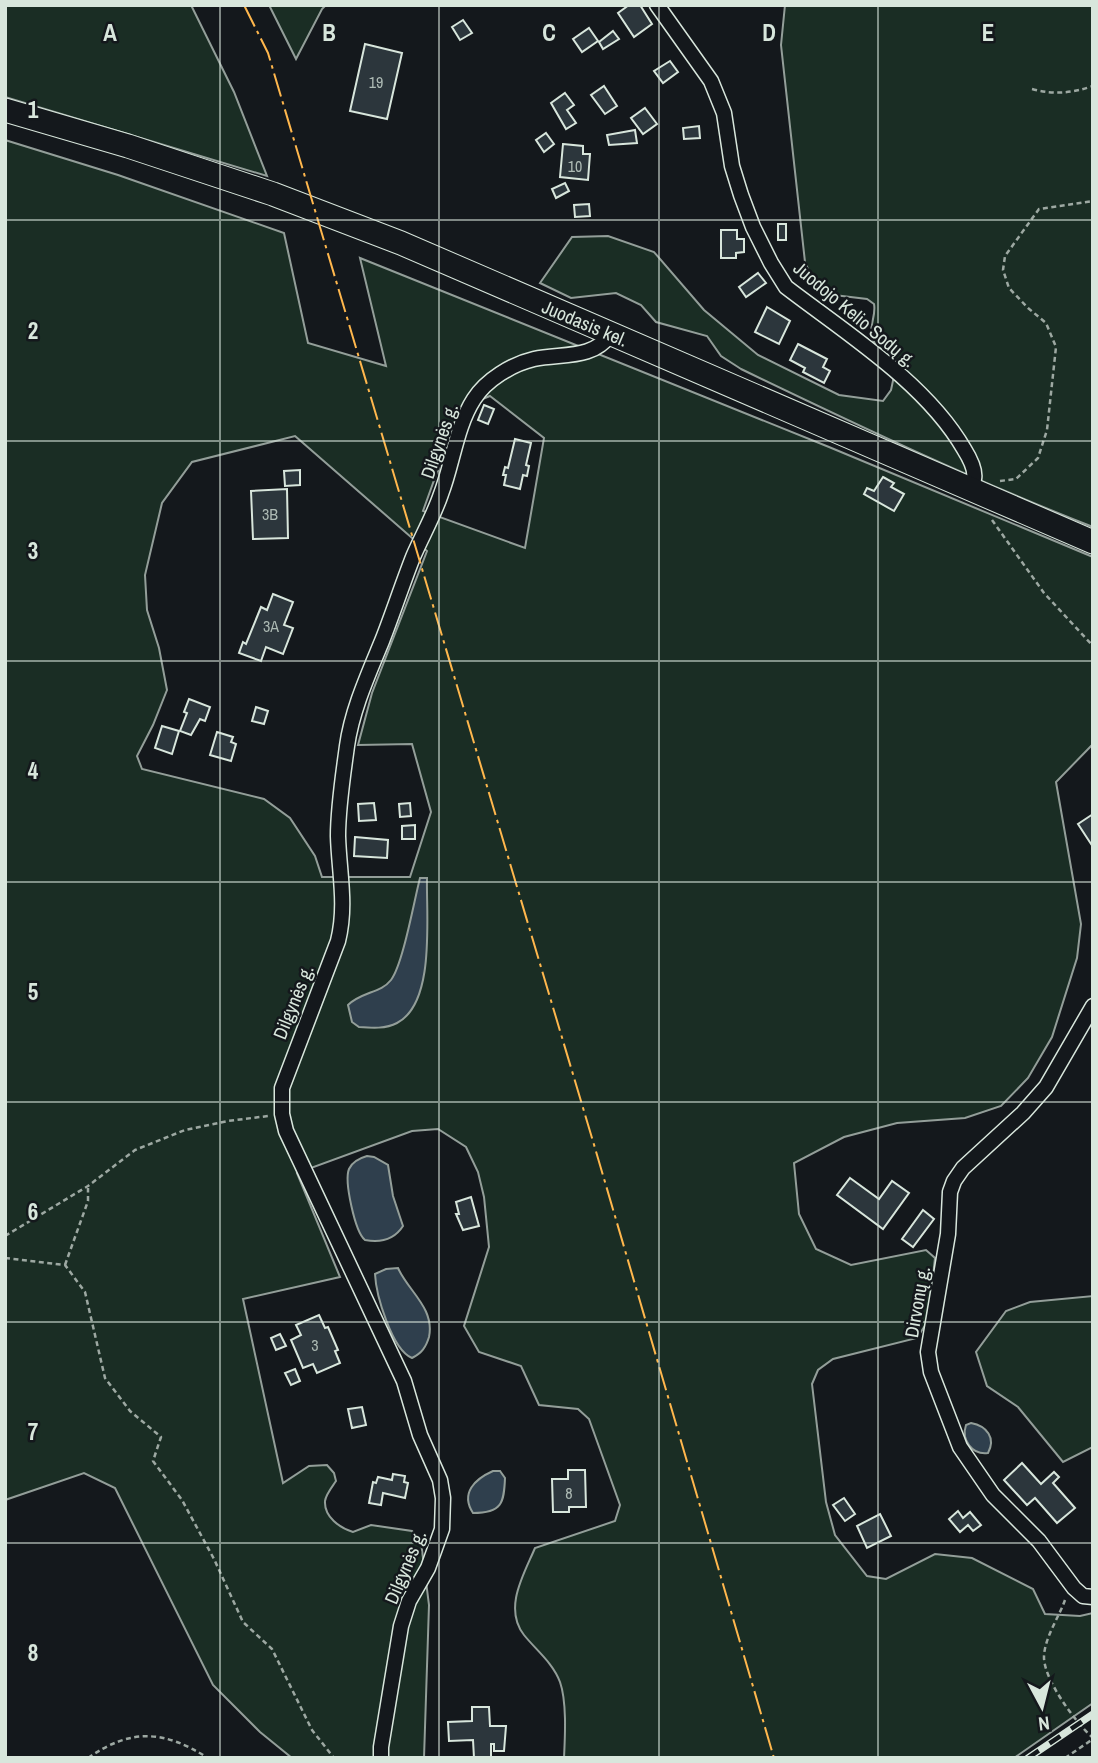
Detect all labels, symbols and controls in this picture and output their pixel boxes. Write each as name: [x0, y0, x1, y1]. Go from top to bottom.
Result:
text: A: [103, 17, 117, 48]
text: B: [322, 17, 336, 48]
text: C: [542, 17, 556, 48]
text: D: [762, 17, 776, 48]
text: E: [982, 17, 994, 48]
house number: 19: [369, 71, 383, 93]
text: 1: [28, 94, 39, 125]
house number: 10: [568, 155, 582, 177]
street label: Juodojo Kelio Sodų g.: [788, 255, 922, 373]
street label: Juodasis kel.: [538, 293, 632, 353]
text: 2: [28, 315, 38, 346]
street label: Dilgynės g.: [414, 400, 464, 482]
house number: 3B: [262, 503, 278, 525]
text: 3: [28, 535, 38, 566]
house number: 3A: [263, 615, 279, 637]
text: 4: [28, 755, 39, 786]
street label: Dilgynės g.: [266, 961, 320, 1043]
text: 5: [28, 976, 38, 1007]
text: 6: [28, 1196, 38, 1227]
street label: Dirvonų g.: [898, 1264, 936, 1340]
house number: 3: [311, 1334, 319, 1356]
text: 7: [28, 1416, 38, 1447]
house number: 8: [565, 1482, 573, 1504]
street label: Dilgynės g.: [378, 1526, 432, 1608]
text: 8: [28, 1637, 38, 1668]
north arrow: [1007, 1672, 1077, 1742]
text: N: [1037, 1710, 1051, 1737]

